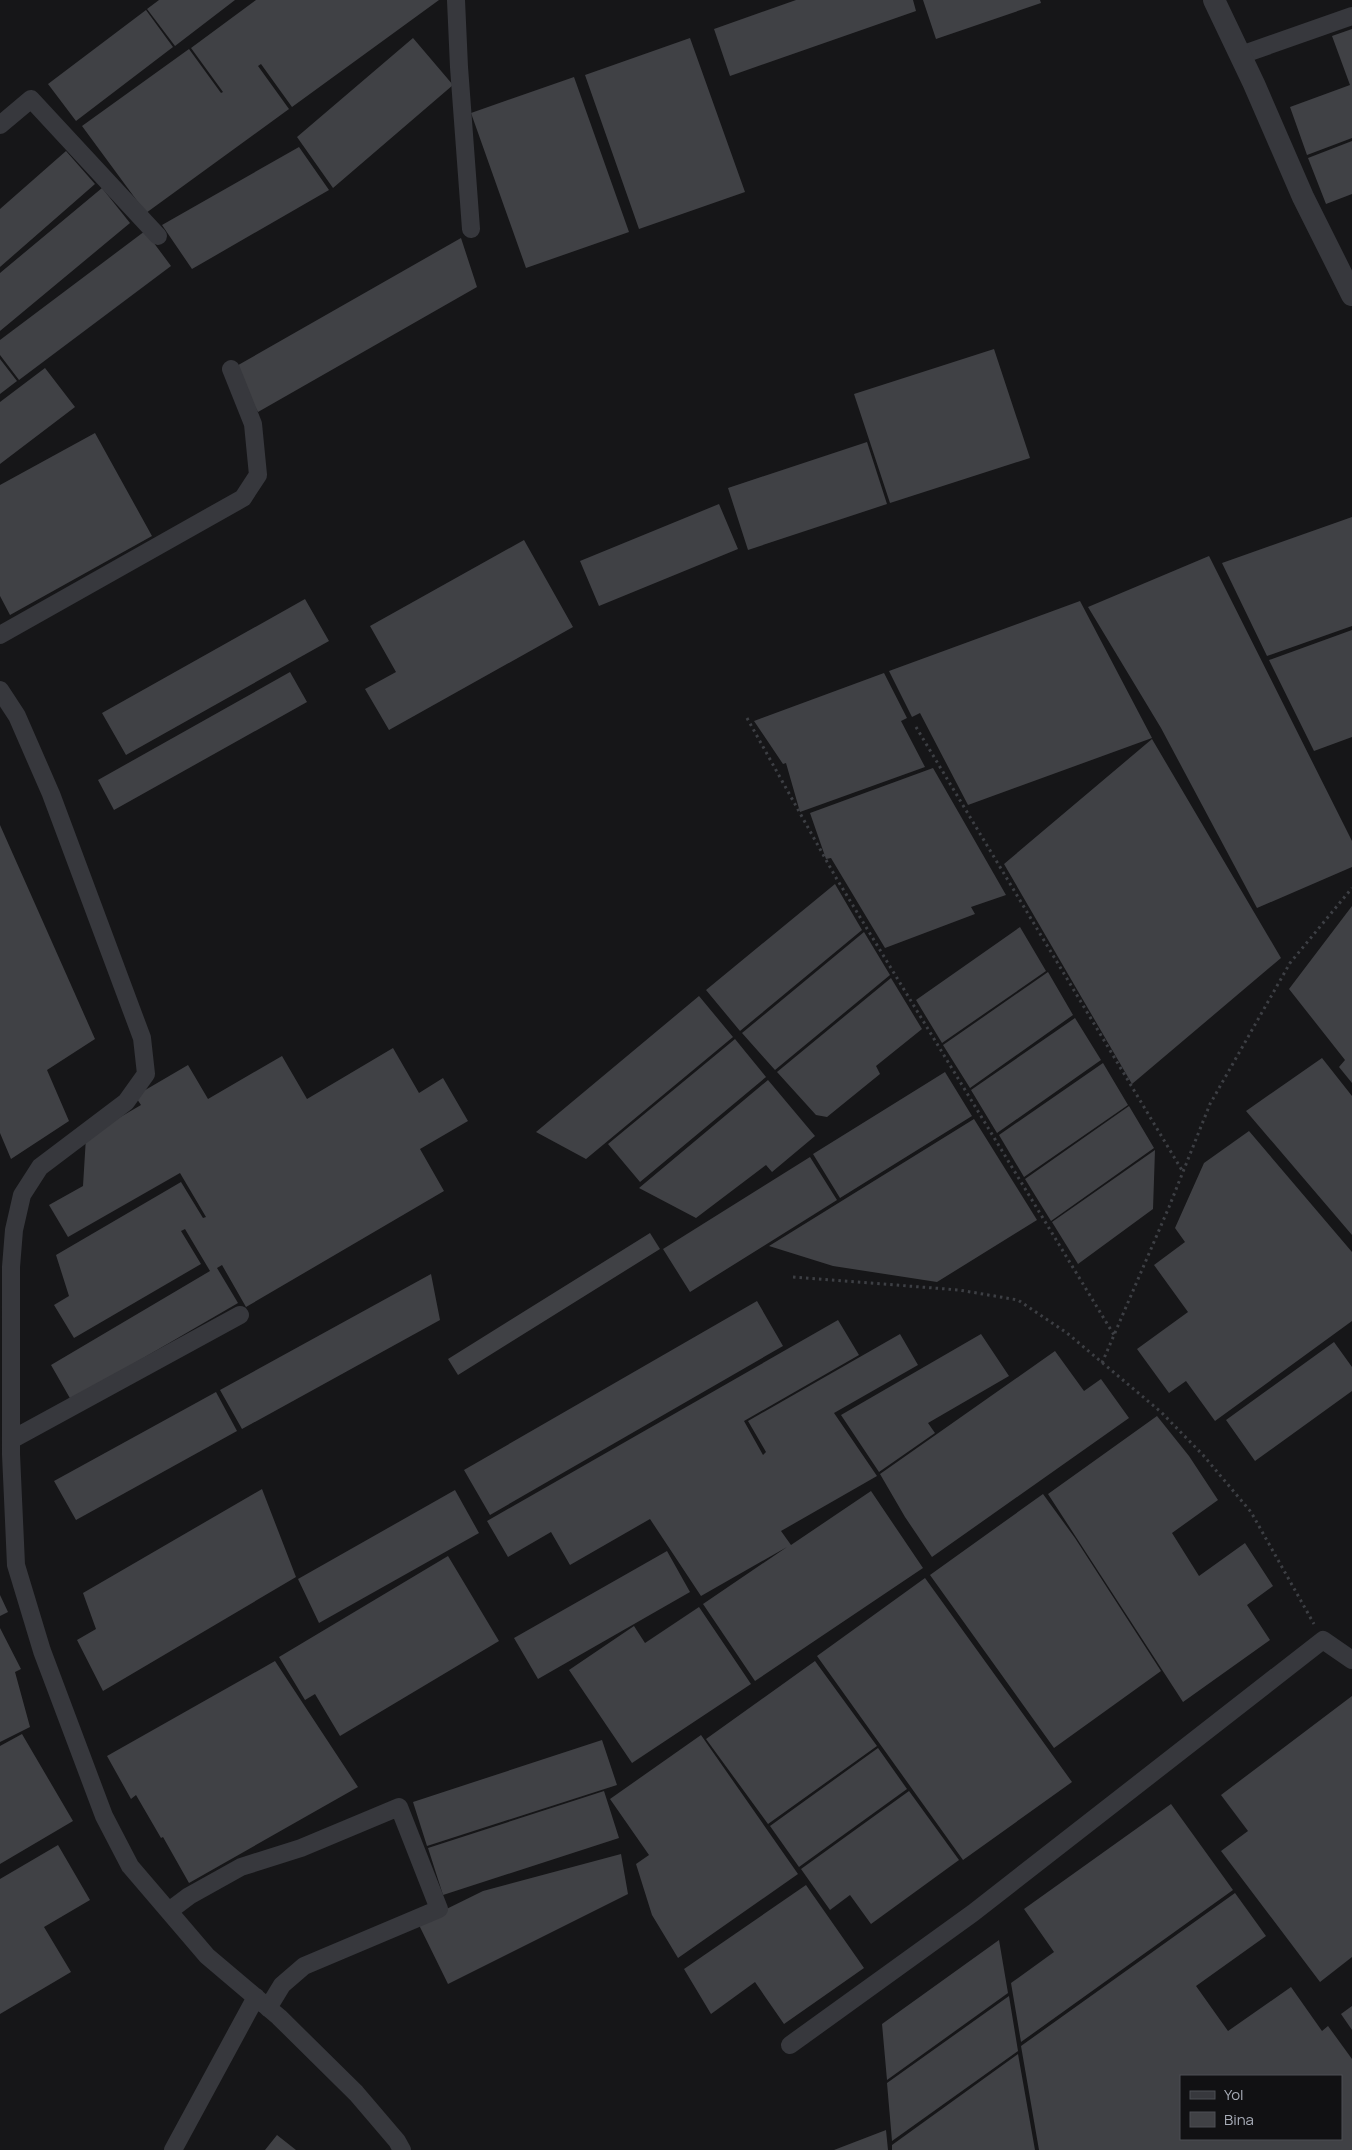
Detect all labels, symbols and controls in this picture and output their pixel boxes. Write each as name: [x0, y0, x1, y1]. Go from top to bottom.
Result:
legend: [1180, 2075, 1342, 2140]
text: Yol: [1224, 2084, 1244, 2105]
text: Bina: [1224, 2109, 1254, 2130]

